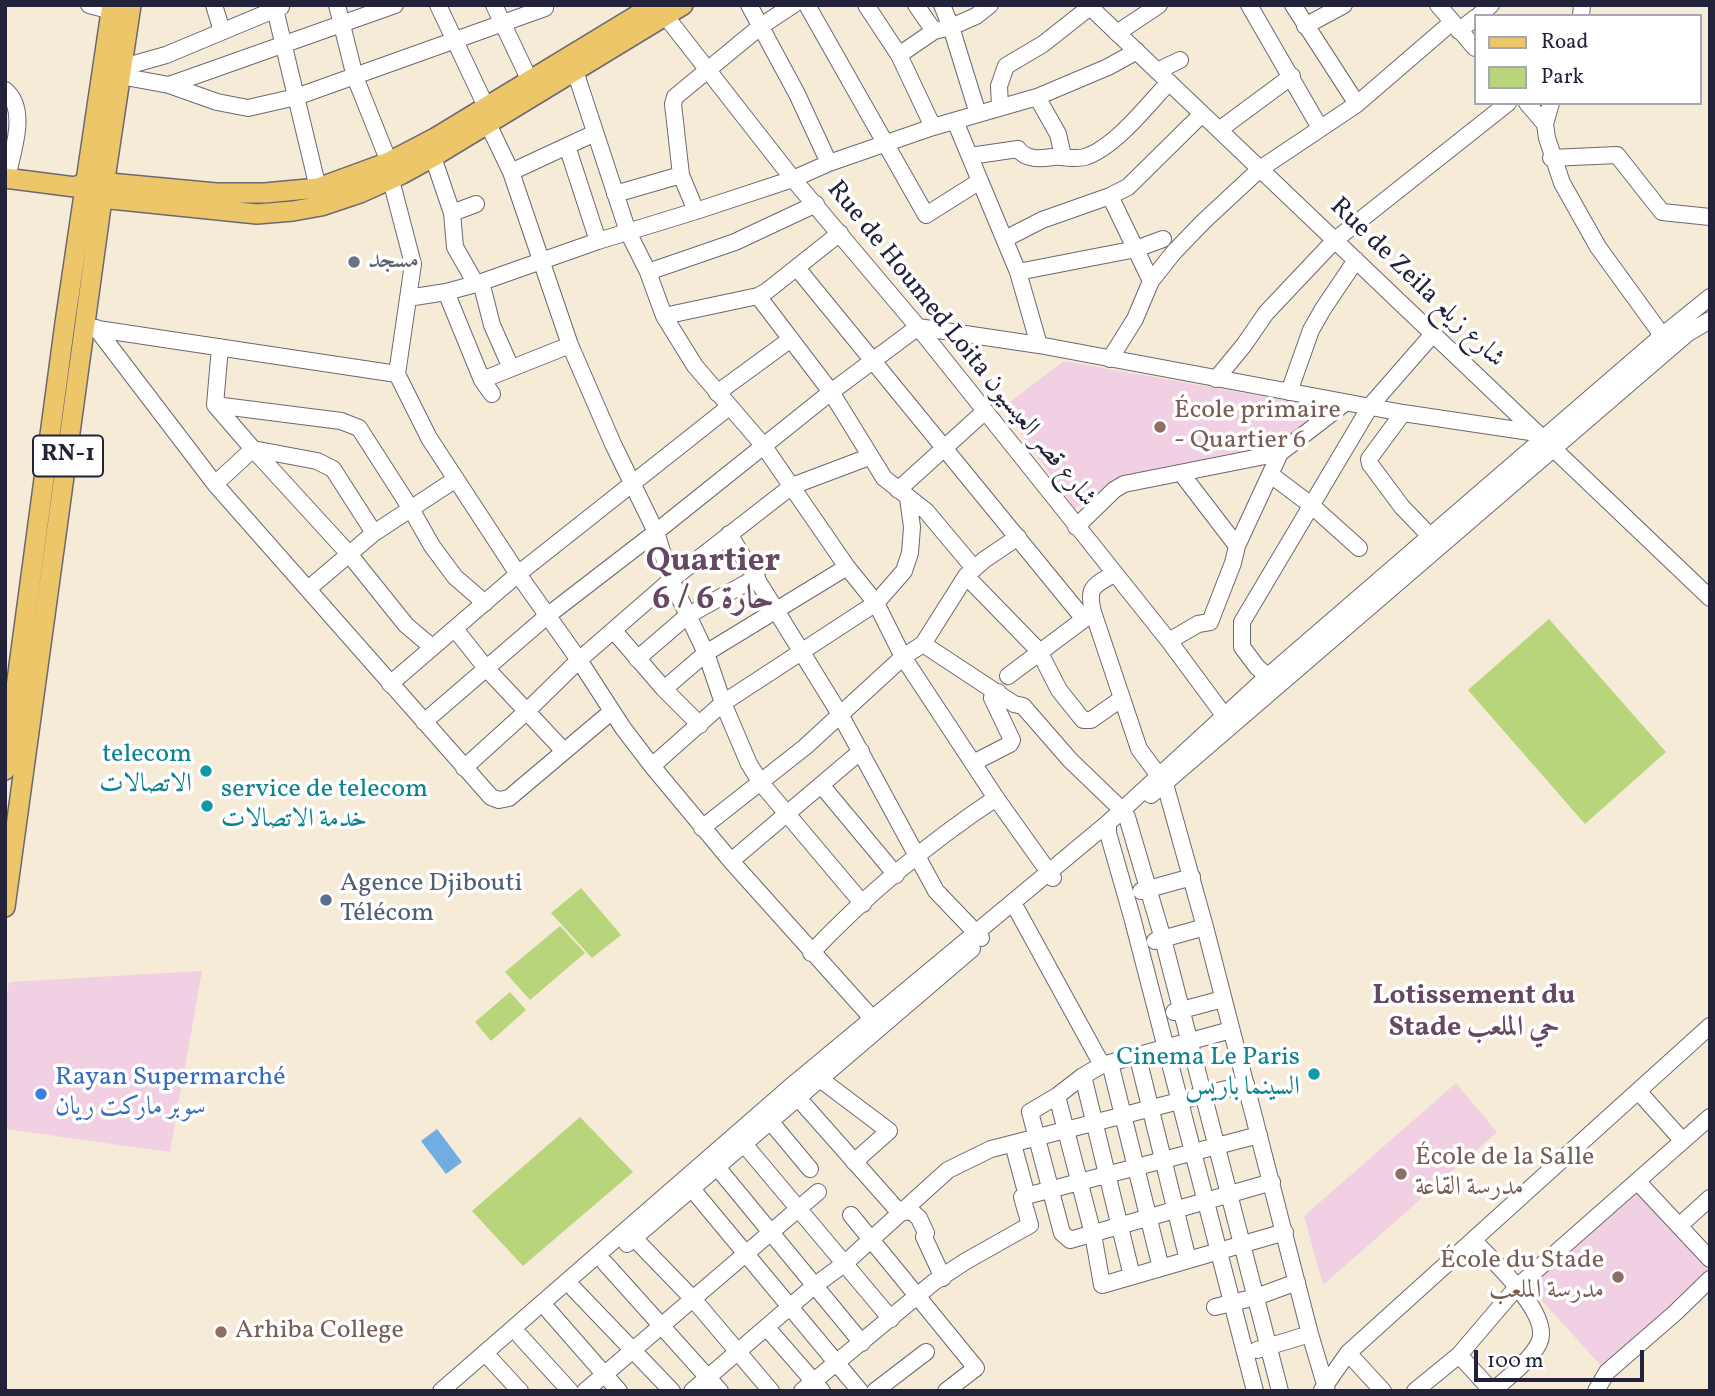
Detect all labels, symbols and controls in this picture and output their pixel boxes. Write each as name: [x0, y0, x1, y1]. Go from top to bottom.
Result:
legend: [1474, 14, 1701, 105]
text: Road: [1541, 28, 1588, 57]
text: Park: [1541, 63, 1584, 92]
street label: Rue de Houmed Loita شارع قصر العيسيون: [819, 176, 1101, 514]
street label: Rue de Zeila شارع زيلع: [1322, 192, 1510, 376]
place label: مسجد: [368, 246, 419, 278]
marker: مسجد: [346, 254, 362, 270]
place label: École primaire - Quartier 6: [1174, 396, 1341, 458]
marker: École primaire - Quartier 6: [1152, 419, 1168, 435]
road number: RN-1: [33, 435, 103, 476]
district label: Quartier 6 / حارة 6: [646, 544, 780, 622]
place label: telecom الاتصالات: [99, 740, 192, 802]
marker: telecom الاتصالات: [198, 763, 214, 779]
place label: service de telecom خدمة الاتصالات: [221, 775, 428, 836]
marker: service de telecom خدمة الاتصالات: [199, 798, 215, 814]
place label: Agence Djibouti Télécom: [340, 869, 522, 931]
marker: Agence Djibouti Télécom: [318, 892, 334, 908]
district label: Lotissement du Stade حي الملعب: [1373, 981, 1575, 1047]
place label: Cinema Le Paris السينما باريس: [1116, 1043, 1300, 1104]
place label: Rayan Supermarché سوبر ماركت ريان: [55, 1063, 285, 1124]
marker: Cinema Le Paris السينما باريس: [1306, 1066, 1322, 1082]
marker: Rayan Supermarché سوبر ماركت ريان: [33, 1086, 49, 1102]
place label: École de la Salle مدرسة القاعة: [1415, 1143, 1594, 1204]
marker: École de la Salle مدرسة القاعة: [1393, 1166, 1409, 1182]
place label: École du Stade مدرسة الملعب: [1440, 1246, 1604, 1308]
marker: École du Stade مدرسة الملعب: [1610, 1269, 1626, 1285]
place label: Arhiba College: [235, 1316, 404, 1348]
marker: Arhiba College: [213, 1324, 229, 1340]
scale bar: [1477, 1336, 1647, 1380]
text: 100 m: [1487, 1347, 1544, 1376]

